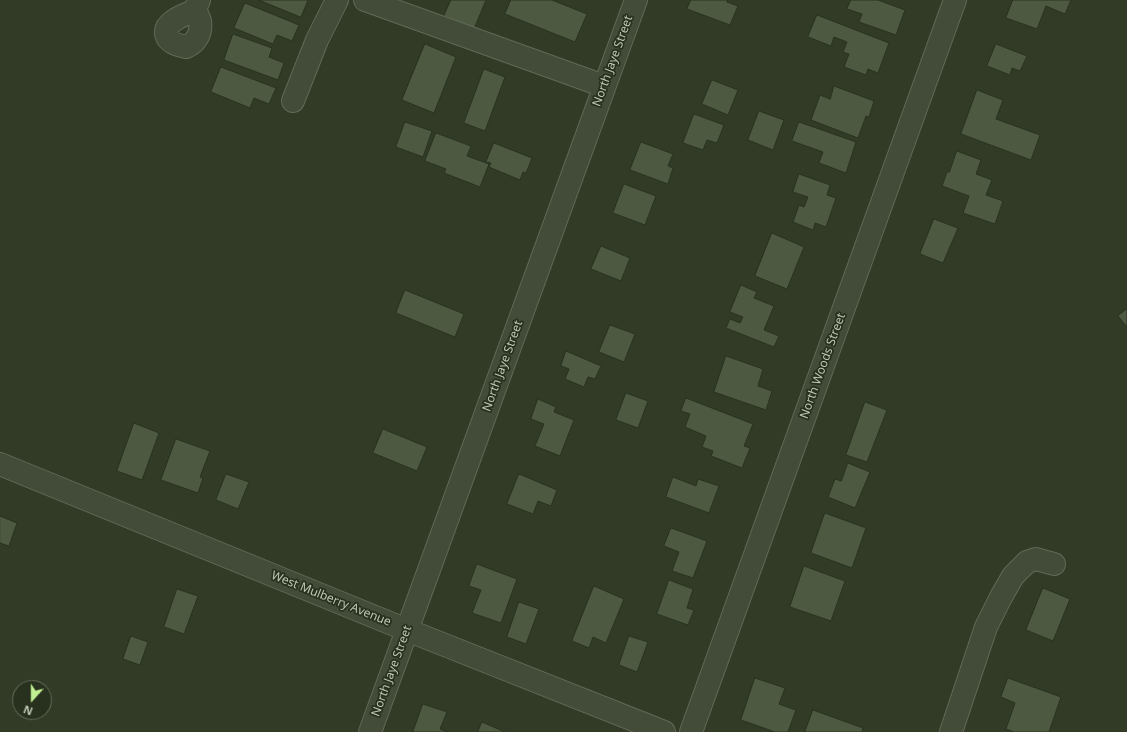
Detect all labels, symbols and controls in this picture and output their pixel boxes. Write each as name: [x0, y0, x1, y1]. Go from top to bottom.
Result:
street label: North Jaye Street: [590, 14, 636, 108]
street label: North Woods Street: [797, 311, 849, 421]
street label: North Jaye Street: [480, 319, 526, 413]
street label: West Mulberry Avenue: [269, 568, 393, 630]
street label: North Jaye Street: [369, 624, 415, 718]
north arrow: [12, 680, 52, 720]
text: N: [21, 702, 35, 719]

